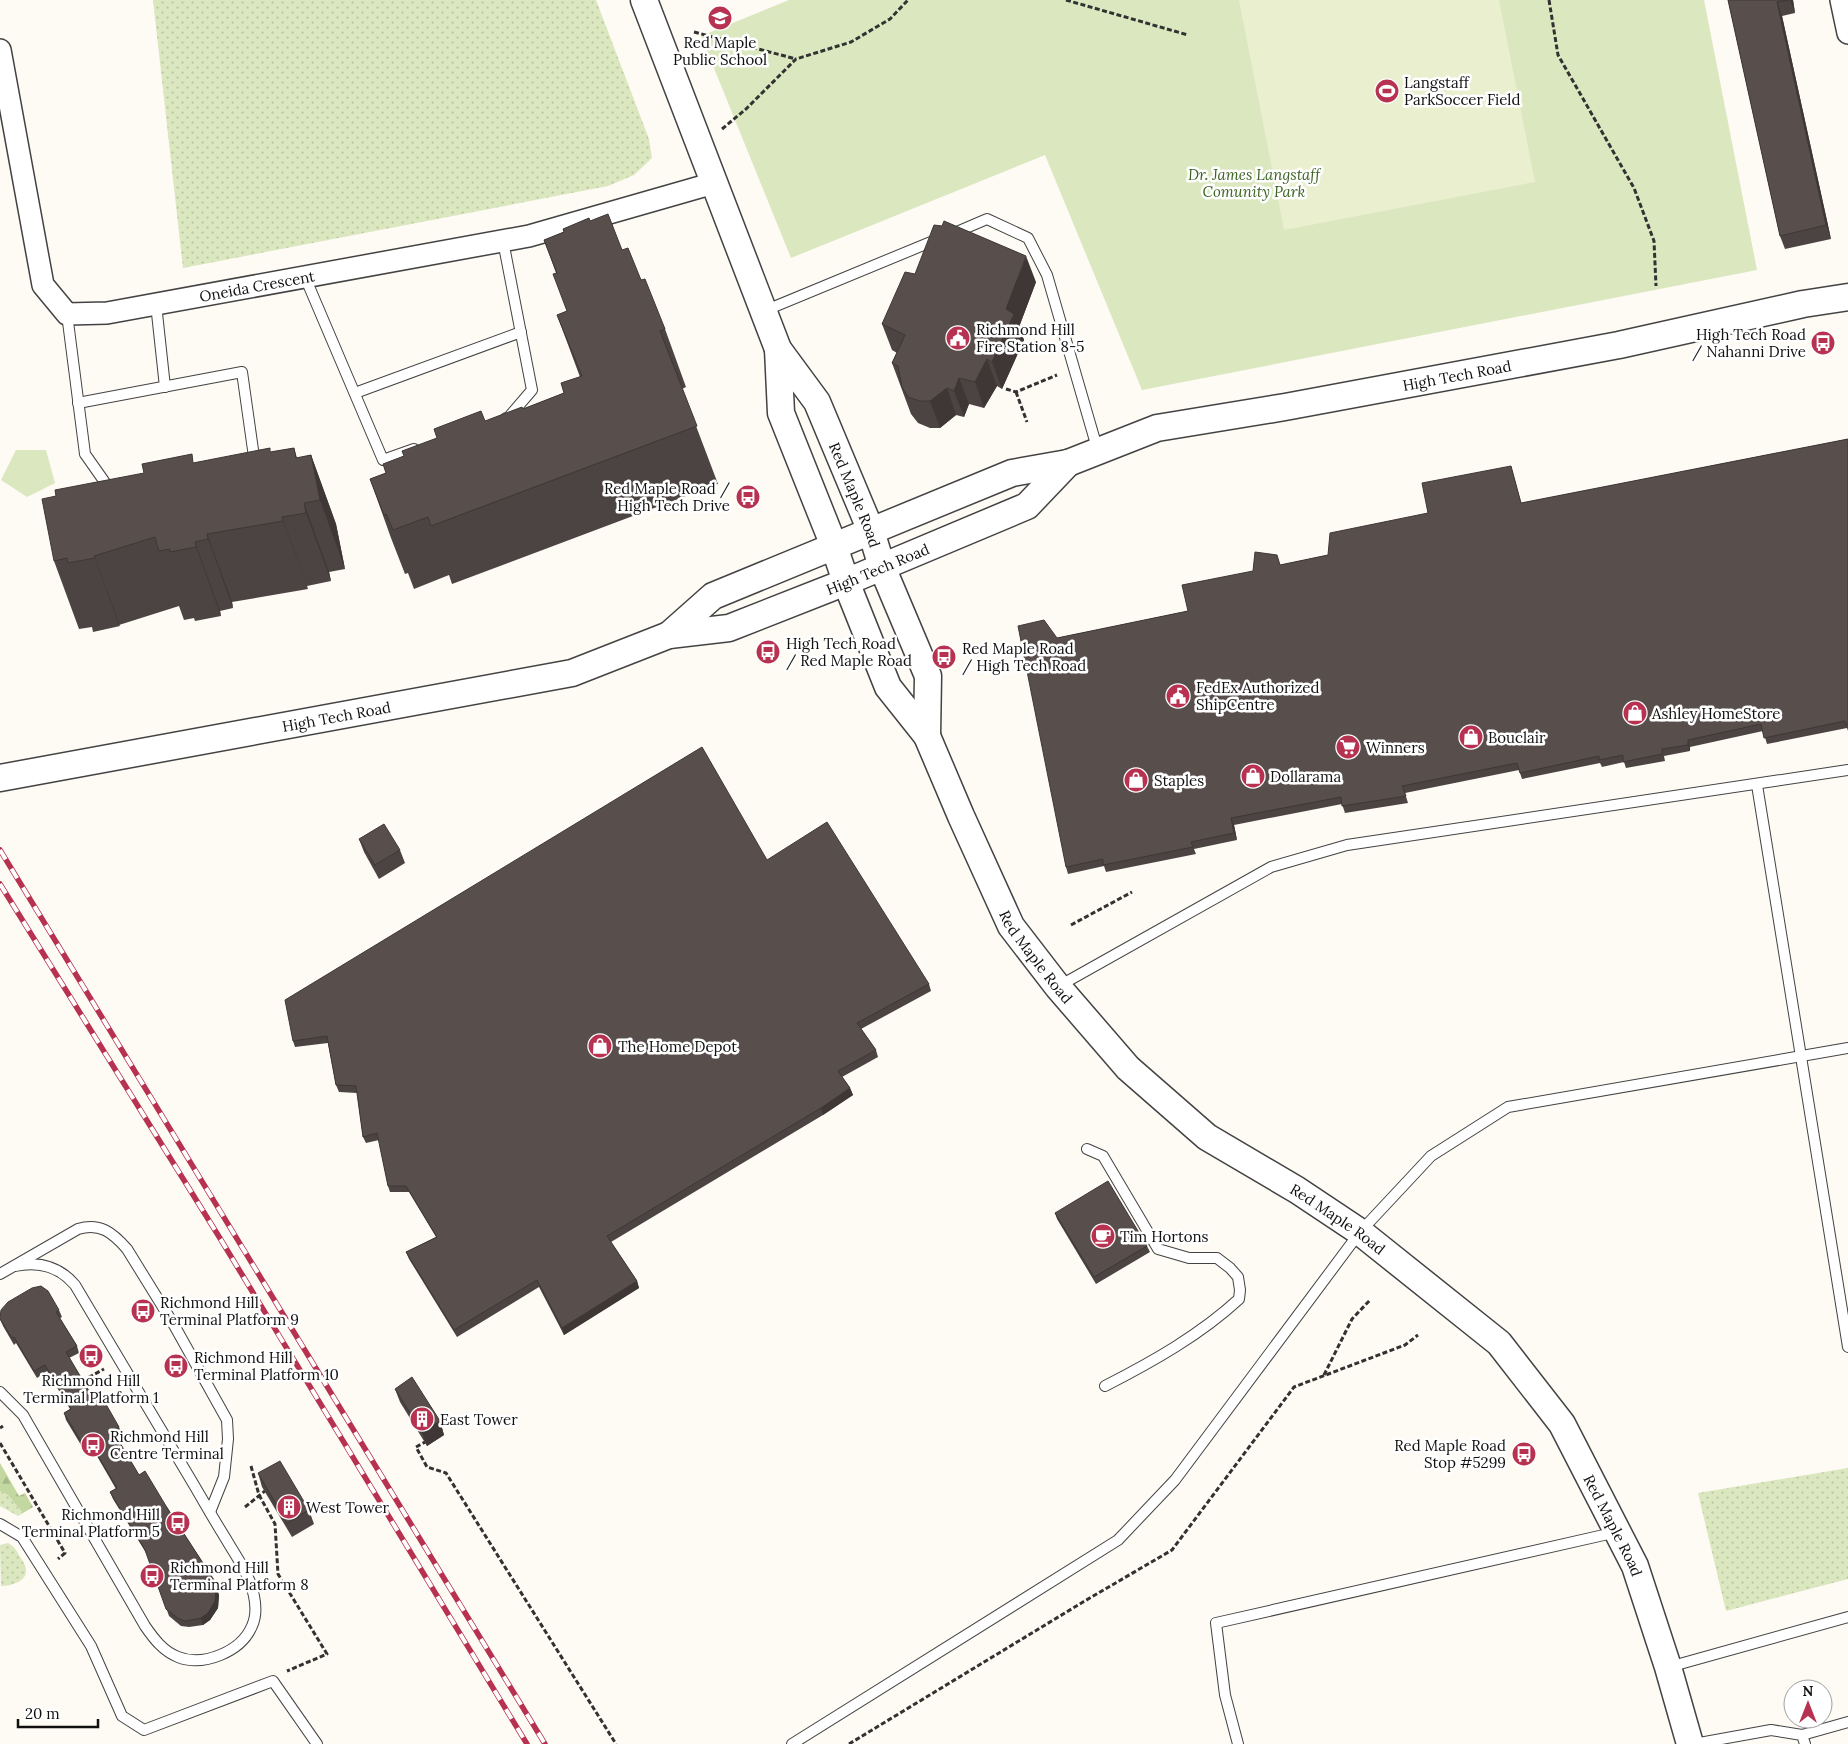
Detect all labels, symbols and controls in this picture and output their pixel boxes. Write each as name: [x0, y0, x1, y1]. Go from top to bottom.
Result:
school or university icon: Red Maple Public School: [707, 5, 733, 31]
place label: Red Maple Public School: [673, 33, 767, 69]
place label: Langstaff ParkSoccer Field: [1404, 73, 1520, 109]
sports icon: Langstaff ParkSoccer Field: [1374, 78, 1400, 104]
park label: Dr. James Langstaff Comunity Park: [1188, 165, 1321, 201]
street label: Oneida Crescent: [198, 266, 316, 305]
place label: Richmond Hill Fire Station 8-5: [976, 320, 1085, 356]
public building icon: Richmond Hill Fire Station 8-5: [945, 325, 971, 351]
place label: High Tech Road / Nahanni Drive: [1692, 325, 1806, 362]
bus stop icon: High Tech Road / Nahanni Drive: [1810, 330, 1836, 356]
street label: High Tech Road: [1401, 356, 1513, 395]
street label: Red Maple Road: [825, 439, 885, 550]
place label: Red Maple Road / High Tech Drive: [604, 479, 731, 515]
bus stop icon: Red Maple Road / High Tech Drive: [735, 484, 761, 510]
street label: High Tech Road: [823, 539, 932, 599]
place label: High Tech Road / Red Maple Road: [786, 634, 912, 671]
bus stop icon: High Tech Road / Red Maple Road: [755, 639, 781, 665]
place label: Red Maple Road / High Tech Road: [962, 639, 1086, 676]
bus stop icon: Red Maple Road / High Tech Road: [931, 644, 957, 670]
place label: FedEx Authorized ShipCentre: [1196, 678, 1319, 714]
public building icon: FedEx Authorized ShipCentre: [1165, 683, 1191, 709]
street label: High Tech Road: [280, 697, 392, 736]
shop icon: Ashley HomeStore: [1622, 700, 1648, 726]
place label: Ashley HomeStore: [1651, 704, 1780, 723]
shop icon: Bouclair: [1458, 724, 1484, 750]
place label: Bouclair: [1488, 728, 1546, 747]
supermarket icon: Winners: [1335, 734, 1361, 760]
place label: Winners: [1366, 738, 1425, 757]
shop icon: Dollarama: [1240, 763, 1266, 789]
shop icon: Staples: [1123, 767, 1149, 793]
place label: Dollarama: [1270, 767, 1341, 786]
place label: Staples: [1154, 771, 1204, 790]
street label: Red Maple Road: [995, 907, 1077, 1007]
shop icon: The Home Depot: [587, 1033, 613, 1059]
place label: The Home Depot: [618, 1037, 737, 1056]
street label: Red Maple Road: [1287, 1179, 1390, 1258]
cafe icon: Tim Hortons: [1090, 1223, 1116, 1249]
place label: Tim Hortons: [1120, 1227, 1209, 1246]
place label: Richmond Hill Terminal Platform 9: [160, 1293, 299, 1329]
bus stop icon: Richmond Hill Terminal Platform 9: [130, 1298, 156, 1324]
bus stop icon: Richmond Hill Terminal Platform 1: [78, 1343, 104, 1369]
place label: Richmond Hill Terminal Platform 10: [194, 1348, 339, 1384]
bus stop icon: Richmond Hill Terminal Platform 10: [163, 1353, 189, 1379]
place label: Richmond Hill Terminal Platform 1: [23, 1371, 159, 1407]
building icon: East Tower: [409, 1406, 435, 1432]
place label: East Tower: [440, 1410, 518, 1429]
place label: Richmond Hill Centre Terminal: [110, 1427, 224, 1463]
bus stop icon: Richmond Hill Centre Terminal: [80, 1432, 106, 1458]
place label: Red Maple Road Stop #5299: [1394, 1436, 1506, 1472]
bus stop icon: Red Maple Road Stop #5299: [1511, 1441, 1537, 1467]
street label: Red Maple Road: [1580, 1471, 1647, 1578]
building icon: West Tower: [276, 1494, 302, 1520]
place label: West Tower: [306, 1498, 390, 1517]
place label: Richmond Hill Terminal Platform 5: [22, 1505, 160, 1541]
bus stop icon: Richmond Hill Terminal Platform 5: [165, 1510, 191, 1536]
place label: Richmond Hill Terminal Platform 8: [170, 1558, 309, 1594]
bus stop icon: Richmond Hill Terminal Platform 8: [139, 1563, 165, 1589]
north arrow: [1783, 1679, 1833, 1729]
text: N: [1803, 1682, 1814, 1700]
scale bar: [18, 1696, 98, 1728]
text: 20 m: [25, 1704, 60, 1723]

